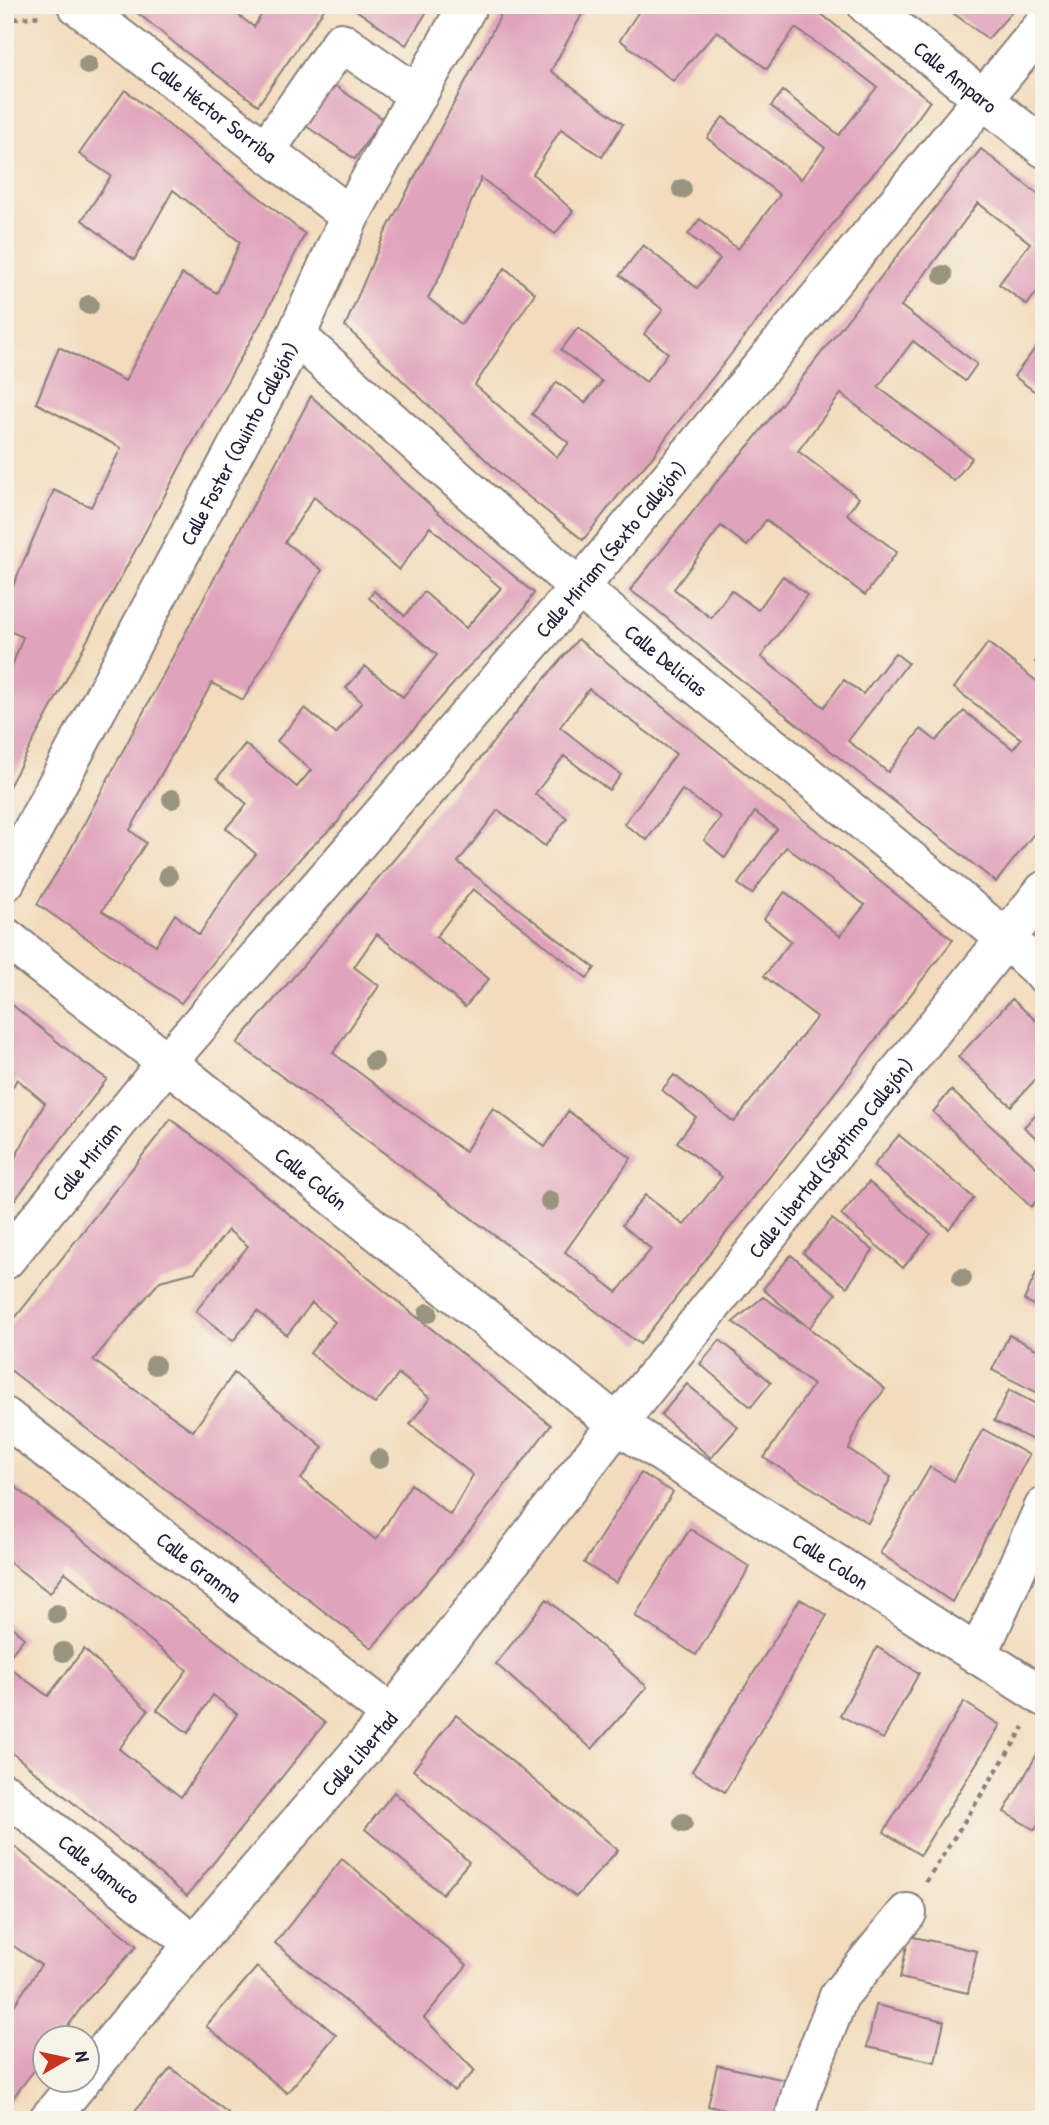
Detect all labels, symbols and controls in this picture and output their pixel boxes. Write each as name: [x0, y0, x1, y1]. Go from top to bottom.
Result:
street label: Calle Amparo: [908, 34, 1004, 119]
street label: Calle Héctor Sorriba: [145, 53, 283, 169]
street label: Calle Foster (Quinto Callejón): [173, 337, 305, 550]
street label: Calle Miriam (Sexto Callejón): [528, 454, 693, 643]
street label: Calle Delicias: [619, 617, 714, 703]
street label: Calle Libertad (Séptimo Callejón): [741, 1051, 920, 1264]
street label: Calle Miriam: [45, 1115, 127, 1207]
street label: Calle Colón: [269, 1140, 354, 1216]
street label: Calle Granma: [150, 1524, 248, 1609]
street label: Calle Colon: [787, 1525, 875, 1596]
street label: Calle Libertad: [314, 1705, 403, 1802]
street label: Calle Jamuco: [52, 1827, 147, 1910]
north arrow: [32, 2024, 102, 2094]
text: N: [69, 2049, 96, 2063]

